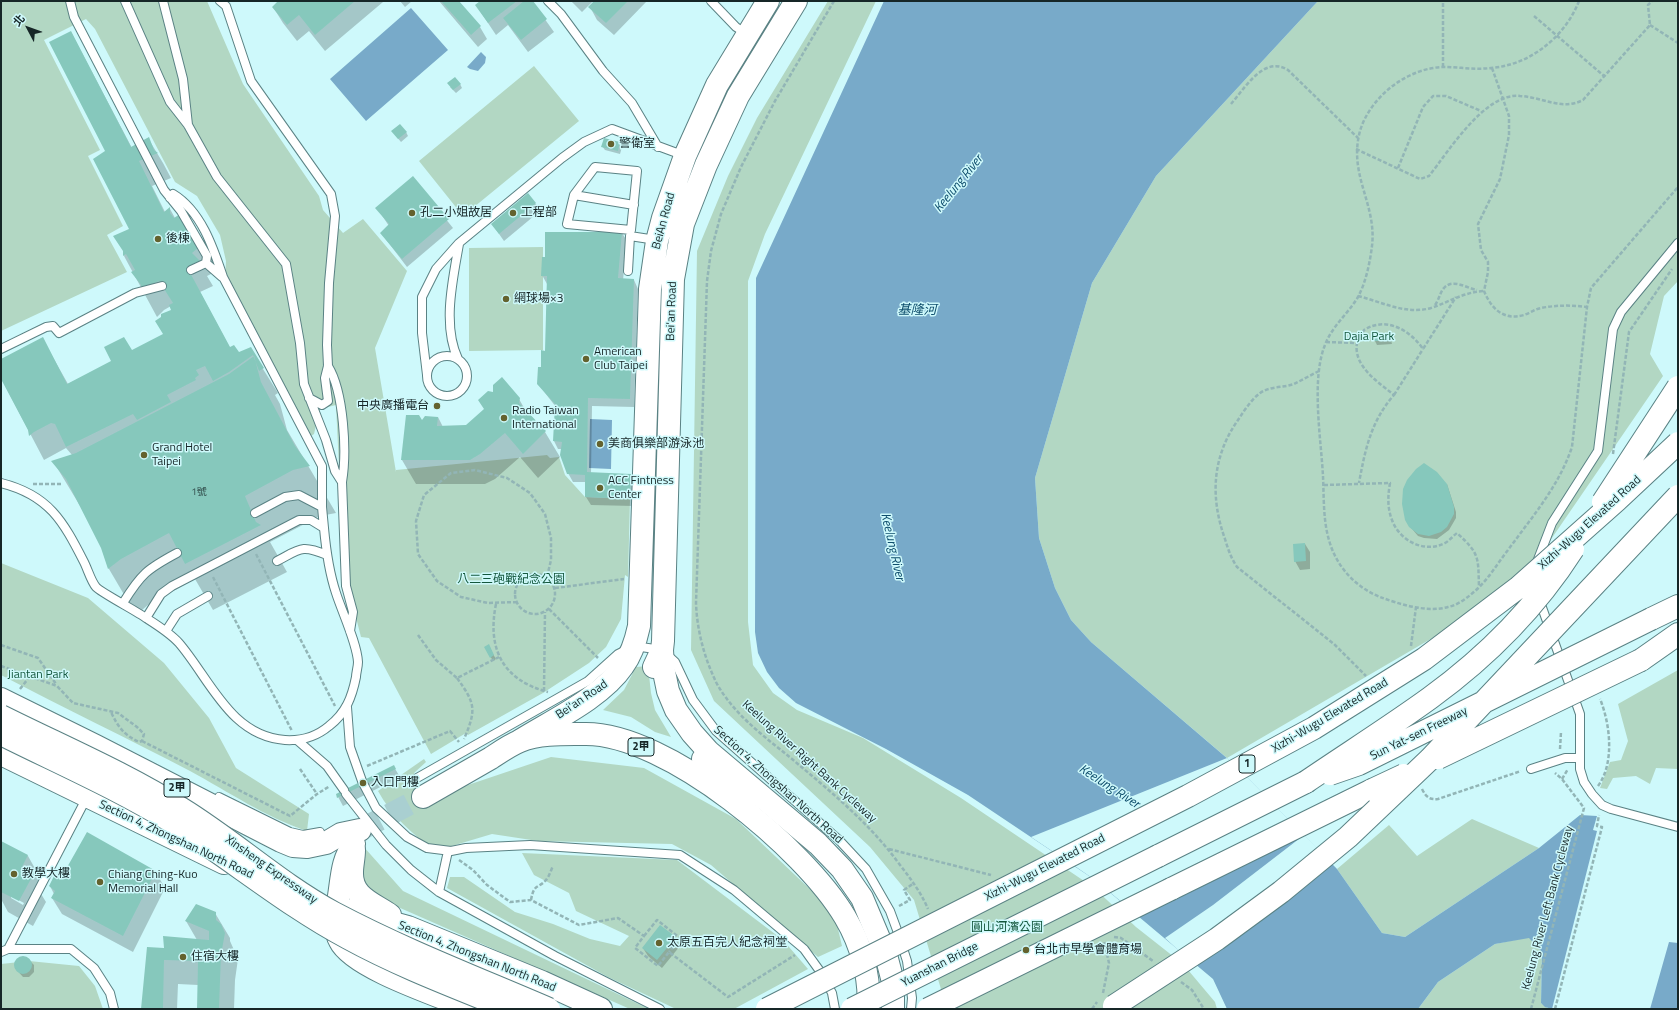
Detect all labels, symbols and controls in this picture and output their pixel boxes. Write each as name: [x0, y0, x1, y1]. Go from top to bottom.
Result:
north arrow: [8, 8, 48, 48]
text: 北: [9, 11, 29, 30]
place label: 警衛室: [619, 137, 655, 151]
marker: 警衛室: [606, 139, 616, 149]
water label: Keelung River: [931, 152, 987, 216]
street label: BeiAn Road: [650, 191, 678, 251]
place label: 孔二小姐故居: [420, 206, 492, 220]
place label: 工程部: [521, 206, 557, 220]
marker: 孔二小姐故居: [407, 208, 417, 218]
marker: 工程部: [508, 208, 518, 218]
place label: 後棟: [166, 232, 190, 246]
marker: 後棟: [153, 234, 163, 244]
street label: Bei'an Road: [664, 281, 680, 341]
place label: 網球場×3: [514, 292, 563, 306]
marker: 網球場×3: [501, 294, 511, 304]
water label: 基隆河: [898, 303, 936, 319]
park label: Dajia Park: [1344, 330, 1394, 344]
place label: American Club Taipei: [594, 345, 648, 373]
marker: American Club Taipei: [581, 354, 591, 364]
place label: 中央廣播電台: [357, 399, 429, 413]
marker: 中央廣播電台: [432, 401, 442, 411]
place label: Radio Taiwan International: [512, 404, 579, 432]
marker: Radio Taiwan International: [499, 413, 509, 423]
place label: 美商俱樂部游泳池: [608, 437, 704, 451]
marker: 美商俱樂部游泳池: [595, 439, 605, 449]
place label: Grand Hotel Taipei: [152, 441, 212, 469]
marker: Grand Hotel Taipei: [139, 450, 149, 460]
street label: Xizhi-Wugu Elevated Road: [1536, 473, 1644, 573]
place label: ACC Fintness Center: [608, 474, 674, 502]
marker: ACC Fintness Center: [595, 483, 605, 493]
house number: 1號: [191, 487, 207, 499]
water label: Keelung River: [877, 512, 907, 582]
park label: 八二三砲戰紀念公園: [457, 573, 565, 587]
park label: Jiantan Park: [8, 668, 68, 682]
street label: Xizhi-Wugu Elevated Road: [1269, 676, 1391, 756]
street label: Bei'an Road: [553, 677, 611, 723]
street label: Keelung River Right Bank Cycleway: [739, 698, 879, 826]
street label: Sun Yat-sen Freeway: [1368, 704, 1470, 764]
street label: Section 4, Zhongshan North Road: [710, 723, 846, 847]
road number: 2甲: [628, 738, 654, 756]
road number: 1: [1239, 755, 1255, 773]
water label: Keelung River: [1076, 762, 1142, 812]
place label: 入口門樓: [371, 776, 419, 790]
marker: 入口門樓: [358, 778, 368, 788]
road number: 2甲: [164, 779, 190, 797]
street label: Section 4, Zhongshan North Road: [96, 798, 256, 882]
street label: Keelung River Left Bank Cycleway: [1519, 824, 1577, 992]
street label: Xizhi-Wugu Elevated Road: [982, 831, 1108, 905]
street label: Xinsheng Expressway: [222, 833, 320, 907]
place label: 教學大樓: [22, 867, 70, 881]
place label: Chiang Ching-Kuo Memorial Hall: [108, 868, 198, 896]
marker: 教學大樓: [9, 869, 19, 879]
marker: Chiang Ching-Kuo Memorial Hall: [95, 877, 105, 887]
street label: Section 4, Zhongshan North Road: [396, 919, 558, 995]
park label: 圓山河濱公園: [971, 921, 1043, 935]
place label: 太原五百完人紀念祠堂: [667, 936, 787, 950]
marker: 太原五百完人紀念祠堂: [654, 938, 664, 948]
street label: Yuanshan Bridge: [899, 939, 981, 991]
place label: 台北市早學會體育場: [1034, 943, 1142, 957]
marker: 台北市早學會體育場: [1021, 945, 1031, 955]
place label: 住宿大樓: [191, 950, 239, 964]
marker: 住宿大樓: [178, 952, 188, 962]

